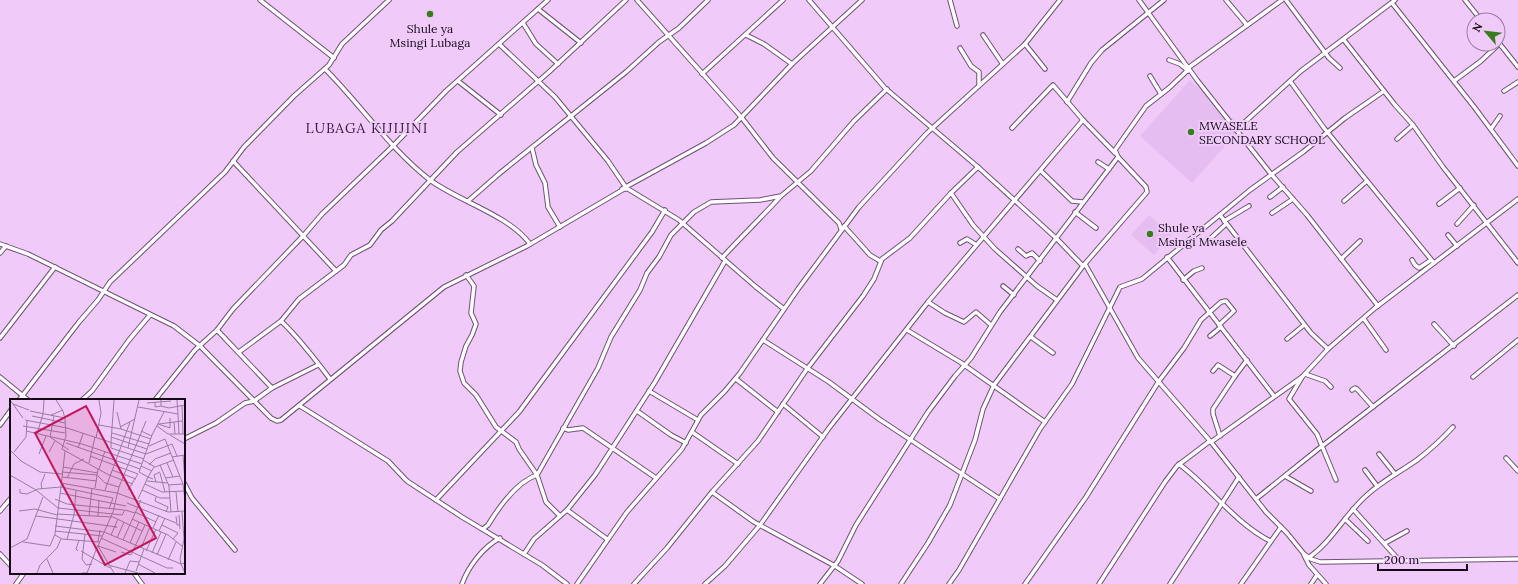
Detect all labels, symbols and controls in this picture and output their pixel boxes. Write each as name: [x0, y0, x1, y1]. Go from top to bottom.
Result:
marker: Shule ya Msingi Lubaga: [425, 9, 435, 19]
north arrow: [1466, 12, 1506, 52]
text: N: [1469, 20, 1486, 34]
place label: Shule ya Msingi Lubaga: [390, 21, 470, 50]
place label: MWASELE SECONDARY SCHOOL: [1199, 118, 1325, 147]
district label: LUBAGA KIJIJINI: [306, 119, 428, 137]
marker: MWASELE SECONDARY SCHOOL: [1186, 127, 1196, 137]
place label: Shule ya Msingi Mwasele: [1158, 220, 1248, 249]
marker: Shule ya Msingi Mwasele: [1145, 229, 1155, 239]
inset map: [10, 399, 185, 574]
scale bar: [1378, 546, 1467, 572]
text: 200 m: [1384, 552, 1420, 567]

